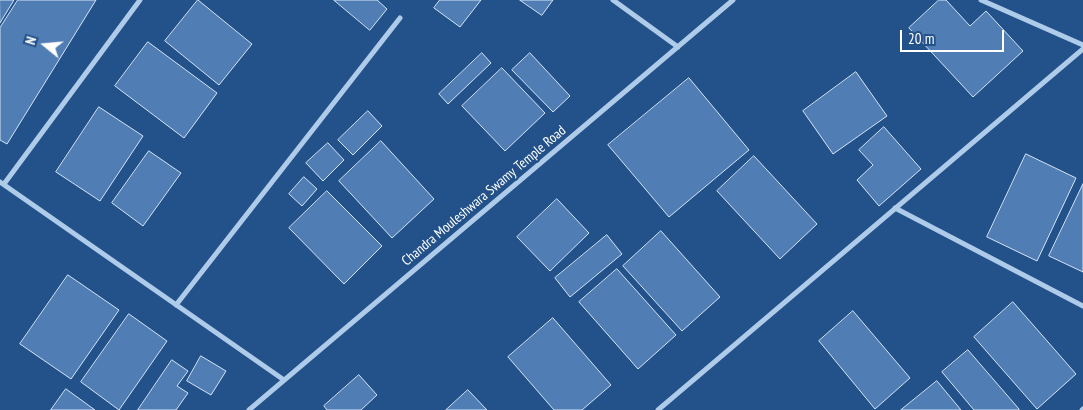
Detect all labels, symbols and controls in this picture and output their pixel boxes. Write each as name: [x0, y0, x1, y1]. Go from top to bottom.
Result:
north arrow: [20, 20, 70, 70]
scale bar: [903, 20, 1007, 52]
text: 20 m: [908, 29, 934, 48]
text: N: [21, 34, 40, 47]
street label: Chandra Mouleshwara Swamy Temple Road: [399, 122, 569, 270]

